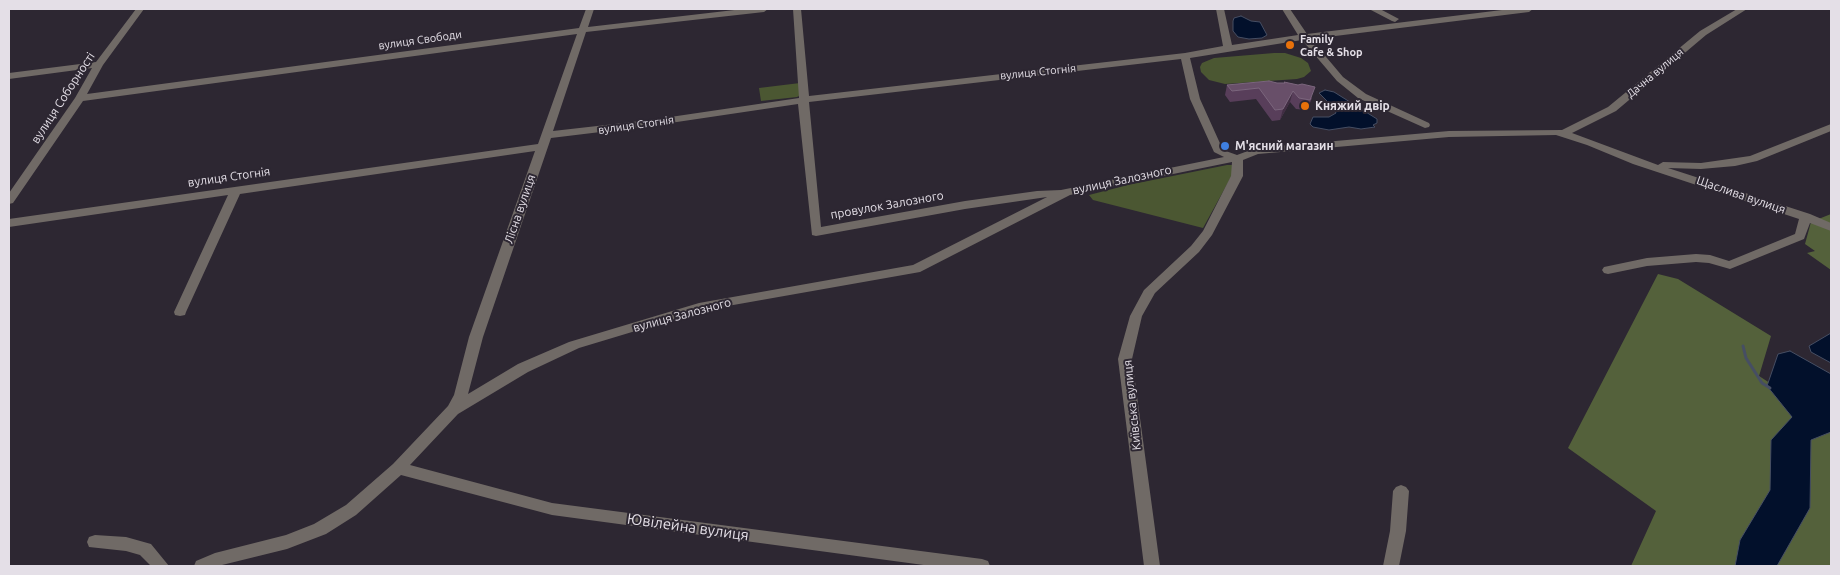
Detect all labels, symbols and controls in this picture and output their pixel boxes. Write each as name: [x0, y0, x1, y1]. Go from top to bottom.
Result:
street label: вулиця Свободи: [377, 28, 463, 52]
place label: Family Cafe & Shop: [1300, 32, 1363, 58]
marker: Family Cafe & Shop: [1284, 39, 1296, 51]
street label: Дачна вулиця: [1624, 45, 1686, 101]
street label: вулиця Соборності: [28, 50, 98, 146]
street label: вулиця Стогнія: [999, 61, 1077, 83]
place label: Княжий двір: [1315, 99, 1390, 113]
marker: Княжий двір: [1299, 100, 1311, 112]
street label: вулиця Стогнія: [597, 113, 675, 137]
place label: М'ясний магазин: [1235, 139, 1334, 153]
marker: М'ясний магазин: [1219, 140, 1231, 152]
street label: вулиця Залозного: [1071, 162, 1173, 198]
street label: вулиця Стогнія: [187, 164, 271, 190]
street label: Лісна вулиця: [501, 172, 539, 246]
street label: Щаслива вулиця: [1695, 173, 1787, 217]
street label: провулок Залозного: [829, 188, 945, 222]
street label: вулиця Залозного: [631, 295, 733, 335]
street label: Київська вулиця: [1120, 359, 1144, 451]
street label: Ювілейна вулиця: [626, 510, 750, 544]

